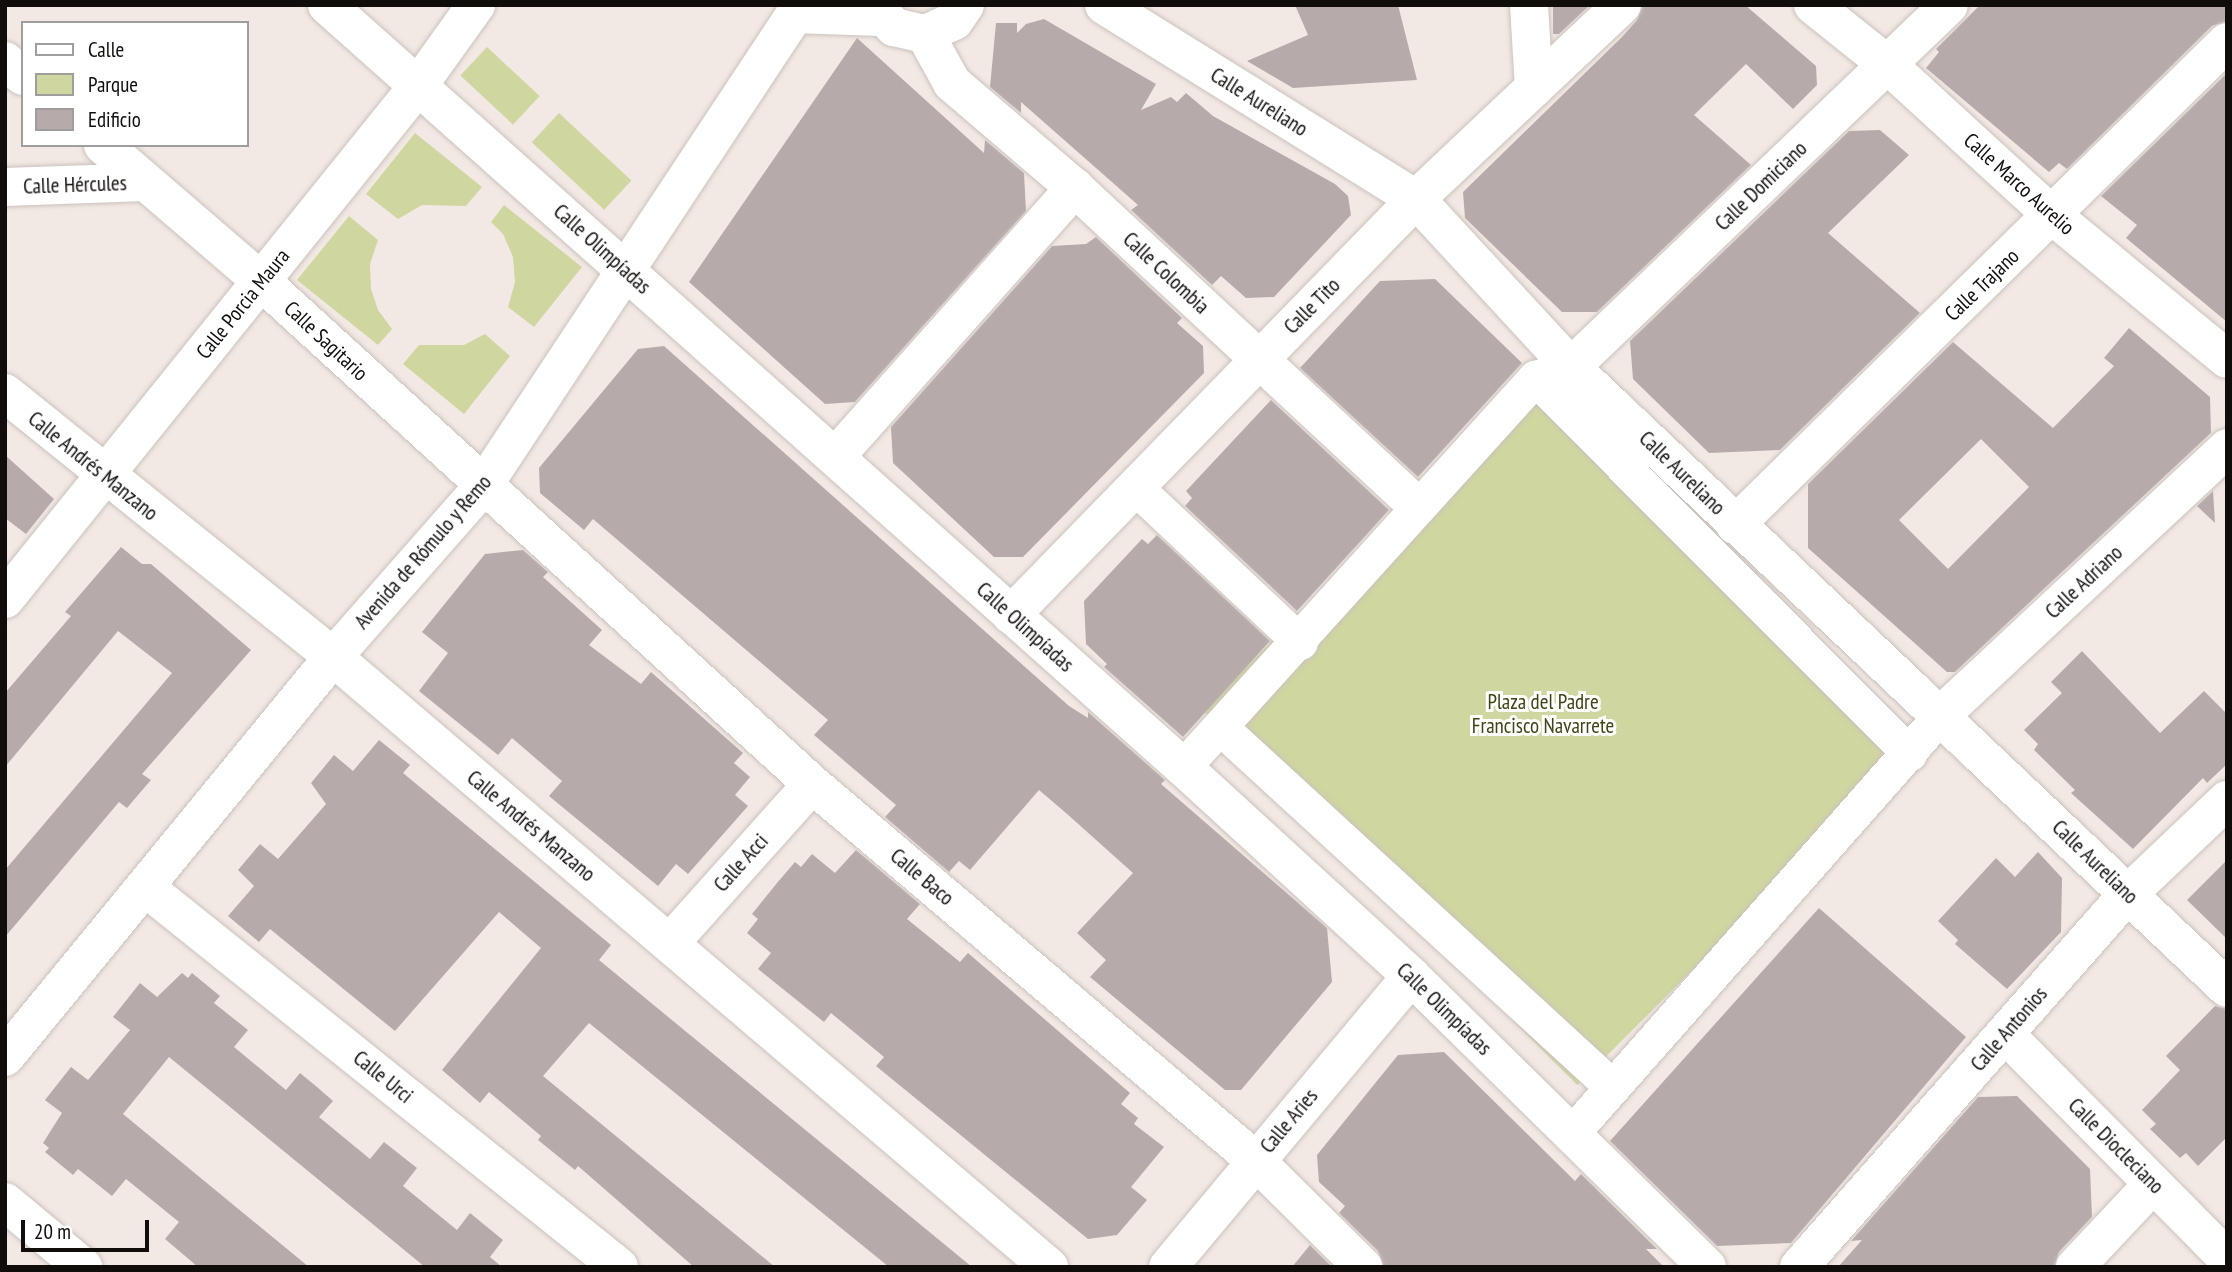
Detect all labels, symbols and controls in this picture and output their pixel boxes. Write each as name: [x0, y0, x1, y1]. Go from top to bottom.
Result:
legend: [21, 21, 248, 147]
text: Calle: [88, 36, 124, 63]
street label: Calle Aureliano: [1206, 62, 1312, 142]
text: Parque: [88, 71, 138, 98]
text: Edificio: [88, 106, 141, 133]
street label: Calle Marco Aurelio: [1958, 128, 2080, 240]
street label: Calle Domiciano: [1710, 136, 1812, 236]
street label: Calle Hércules: [23, 171, 127, 199]
street label: Calle Olimpíadas: [548, 199, 656, 299]
street label: Calle Colombia: [1118, 227, 1214, 319]
street label: Calle Trajano: [1940, 243, 2024, 327]
street label: Calle Porcia Maura: [191, 244, 295, 364]
street label: Calle Tito: [1279, 273, 1345, 339]
street label: Calle Sagitario: [279, 296, 373, 386]
street label: Calle Andrés Manzano: [23, 406, 163, 526]
street label: Calle Aureliano: [1634, 426, 1730, 520]
street label: Avenida de Rómulo y Remo: [349, 470, 497, 634]
street label: Calle Adriano: [2040, 540, 2128, 624]
street label: Calle Olimpíadas: [971, 577, 1079, 677]
park label: Plaza del Padre Francisco Navarrete: [1472, 689, 1614, 739]
street label: Calle Andrés Manzano: [462, 765, 600, 887]
street label: Calle Aureliano: [2047, 815, 2143, 909]
street label: Calle Acci: [708, 829, 774, 897]
street label: Calle Baco: [885, 843, 959, 911]
street label: Calle Olimpíadas: [1391, 958, 1497, 1060]
street label: Calle Antonios: [1965, 981, 2053, 1077]
street label: Calle Urci: [348, 1045, 418, 1109]
street label: Calle Aries: [1255, 1084, 1323, 1158]
street label: Calle Diocleciano: [2063, 1093, 2169, 1199]
scale bar: [24, 1206, 152, 1250]
text: 20 m: [34, 1218, 71, 1245]

